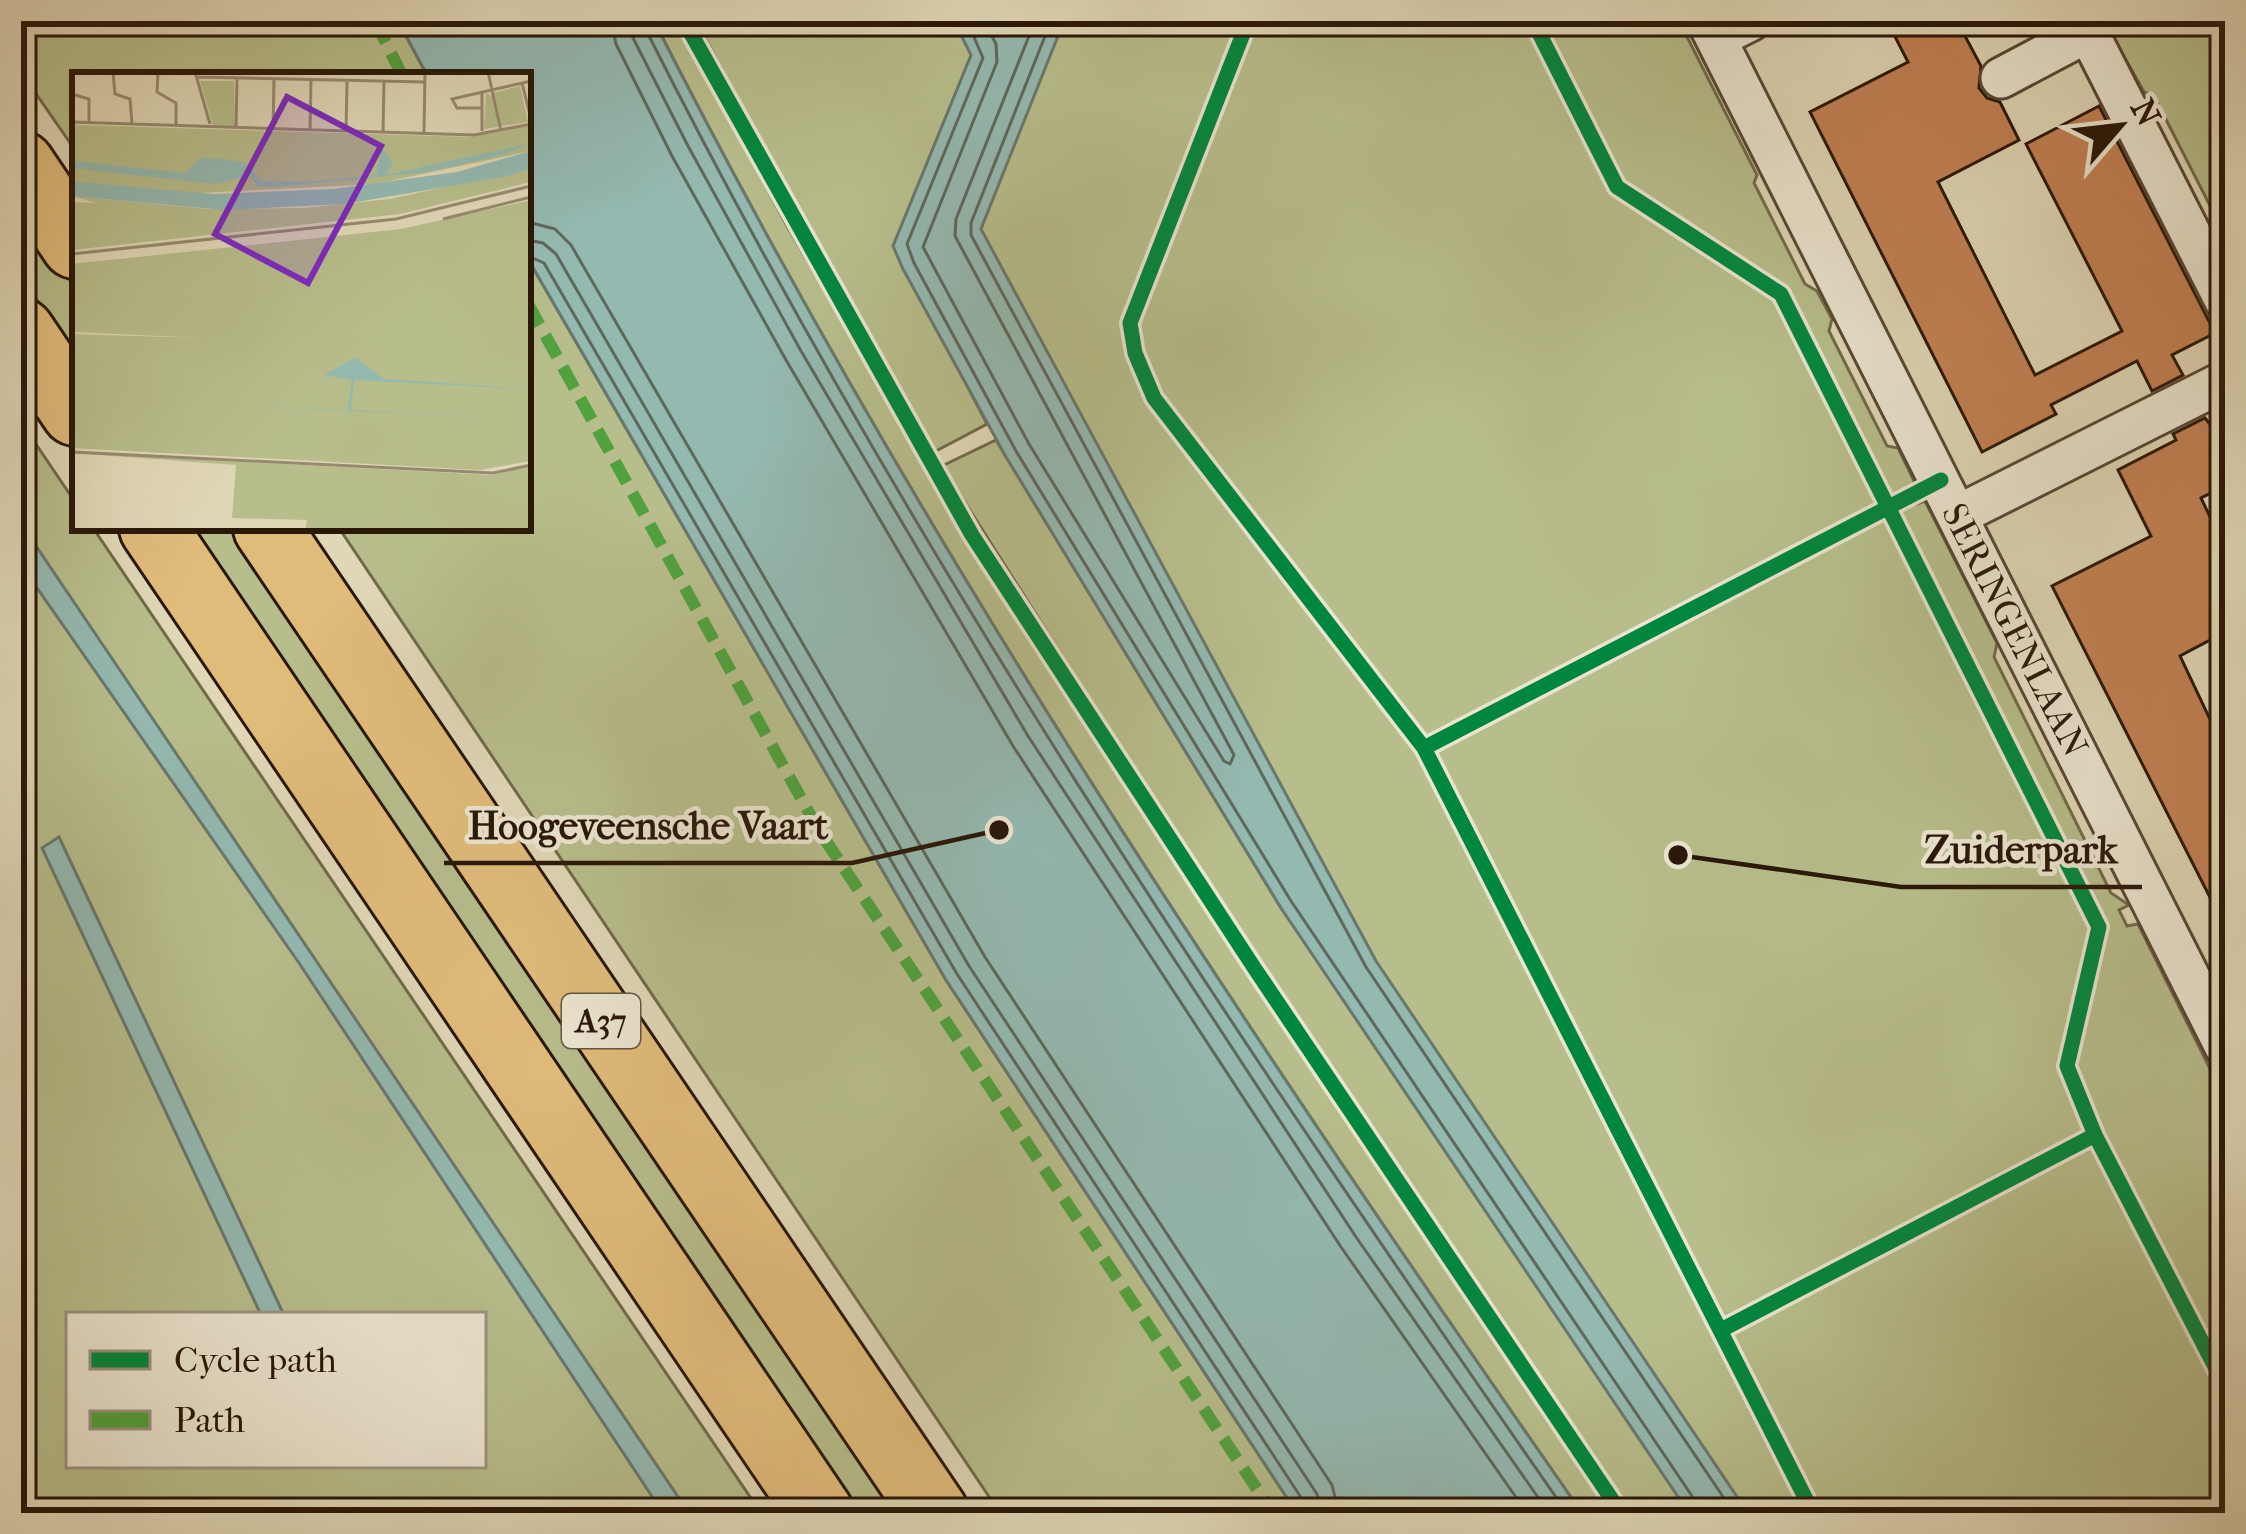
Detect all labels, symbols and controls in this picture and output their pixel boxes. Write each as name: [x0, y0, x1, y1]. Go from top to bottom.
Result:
north arrow: [2060, 66, 2180, 186]
inset map: [72, 72, 531, 531]
text: N: [2122, 92, 2168, 133]
street label: SERINGENLAAN: [1933, 496, 2097, 764]
callout: Hoogeveensche Vaart: [444, 788, 852, 863]
text: Hoogeveensche Vaart: [468, 803, 829, 849]
callout: Zuiderpark: [1901, 812, 2142, 887]
text: Zuiderpark: [1924, 827, 2119, 873]
road number: A37: [562, 994, 640, 1048]
legend: [66, 1312, 486, 1468]
text: Cycle path: [174, 1339, 337, 1381]
text: Path: [174, 1399, 245, 1441]

